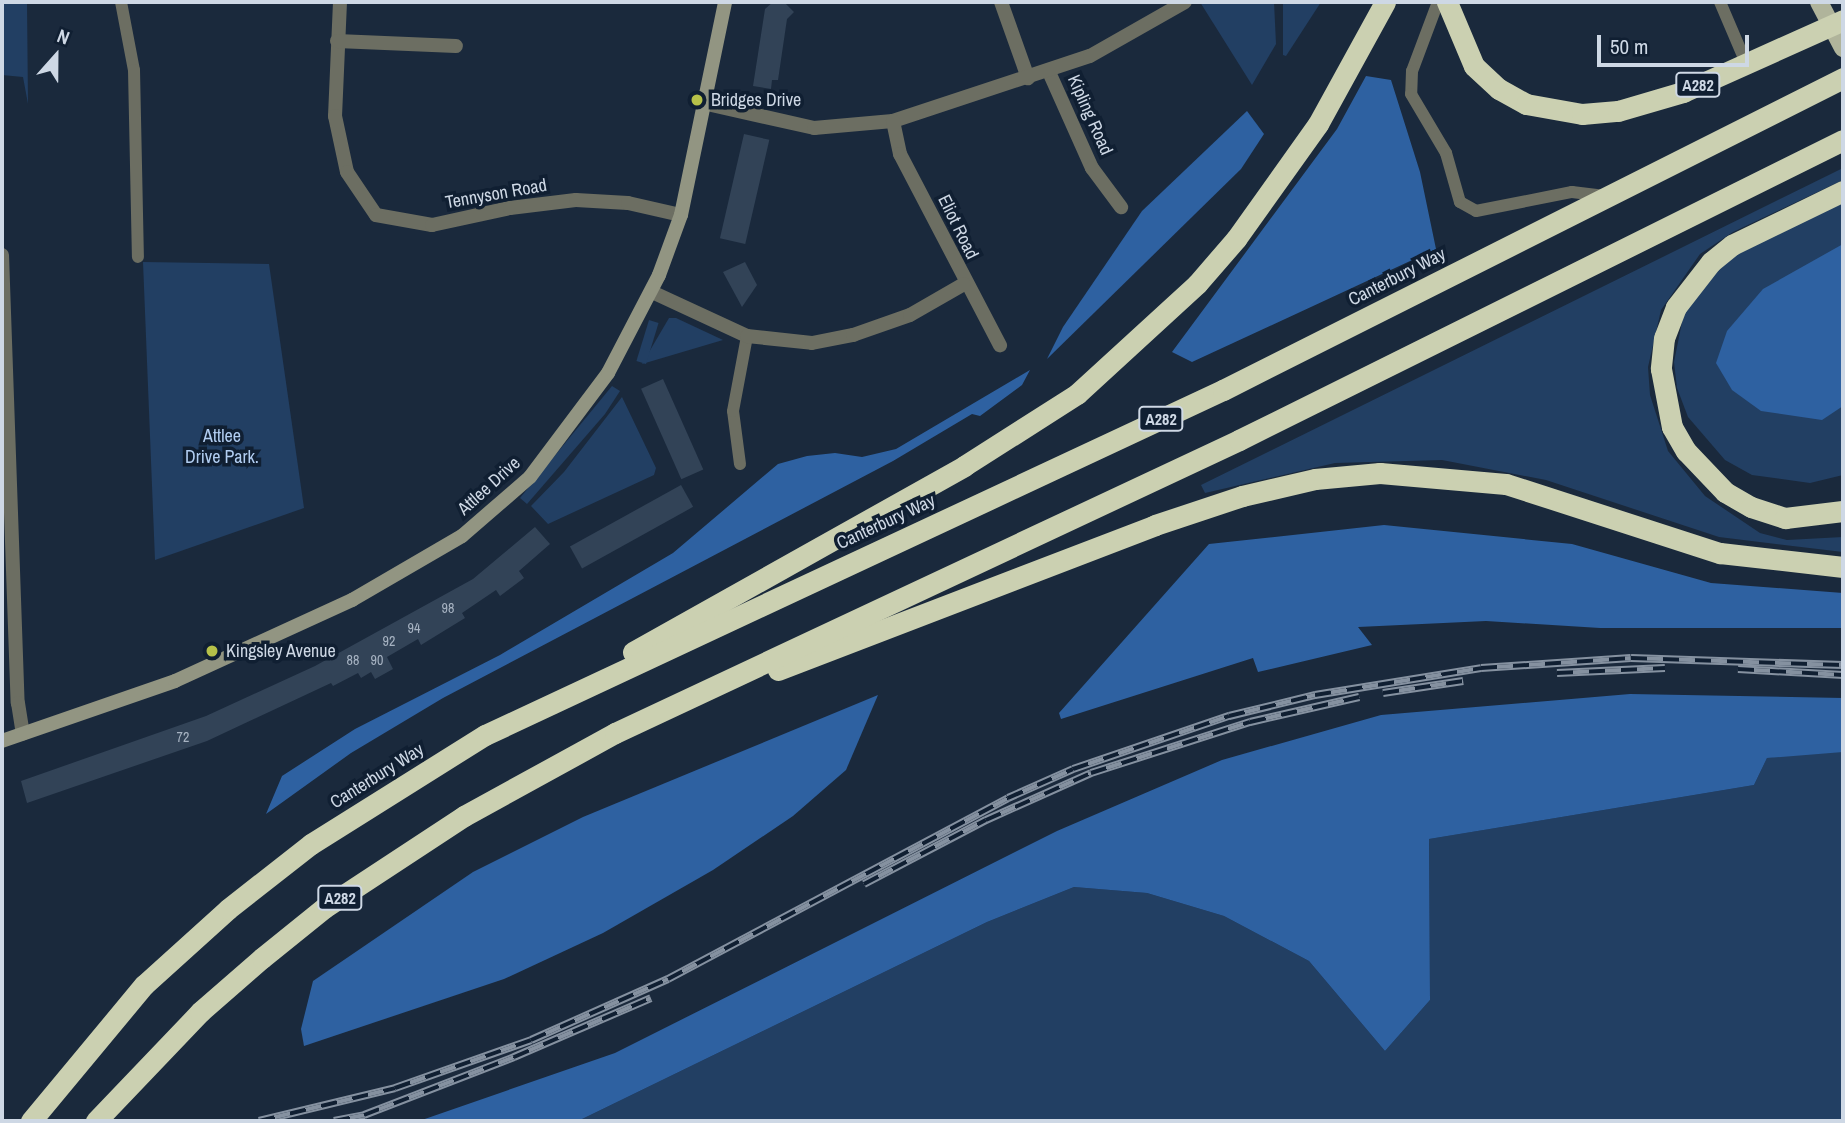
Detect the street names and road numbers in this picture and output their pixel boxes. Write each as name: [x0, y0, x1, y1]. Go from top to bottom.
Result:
street label: Kipling Road: [1063, 72, 1117, 158]
road number: A282: [1675, 72, 1721, 97]
street label: Tennyson Road: [444, 174, 548, 214]
street label: Eliot Road: [933, 191, 983, 263]
street label: Canterbury Way: [1345, 243, 1449, 311]
road number: A282: [1138, 406, 1184, 432]
street label: Attlee Drive: [453, 452, 525, 520]
street label: Canterbury Way: [833, 490, 939, 554]
street label: Canterbury Way: [326, 739, 428, 813]
road number: A282: [317, 885, 363, 910]

